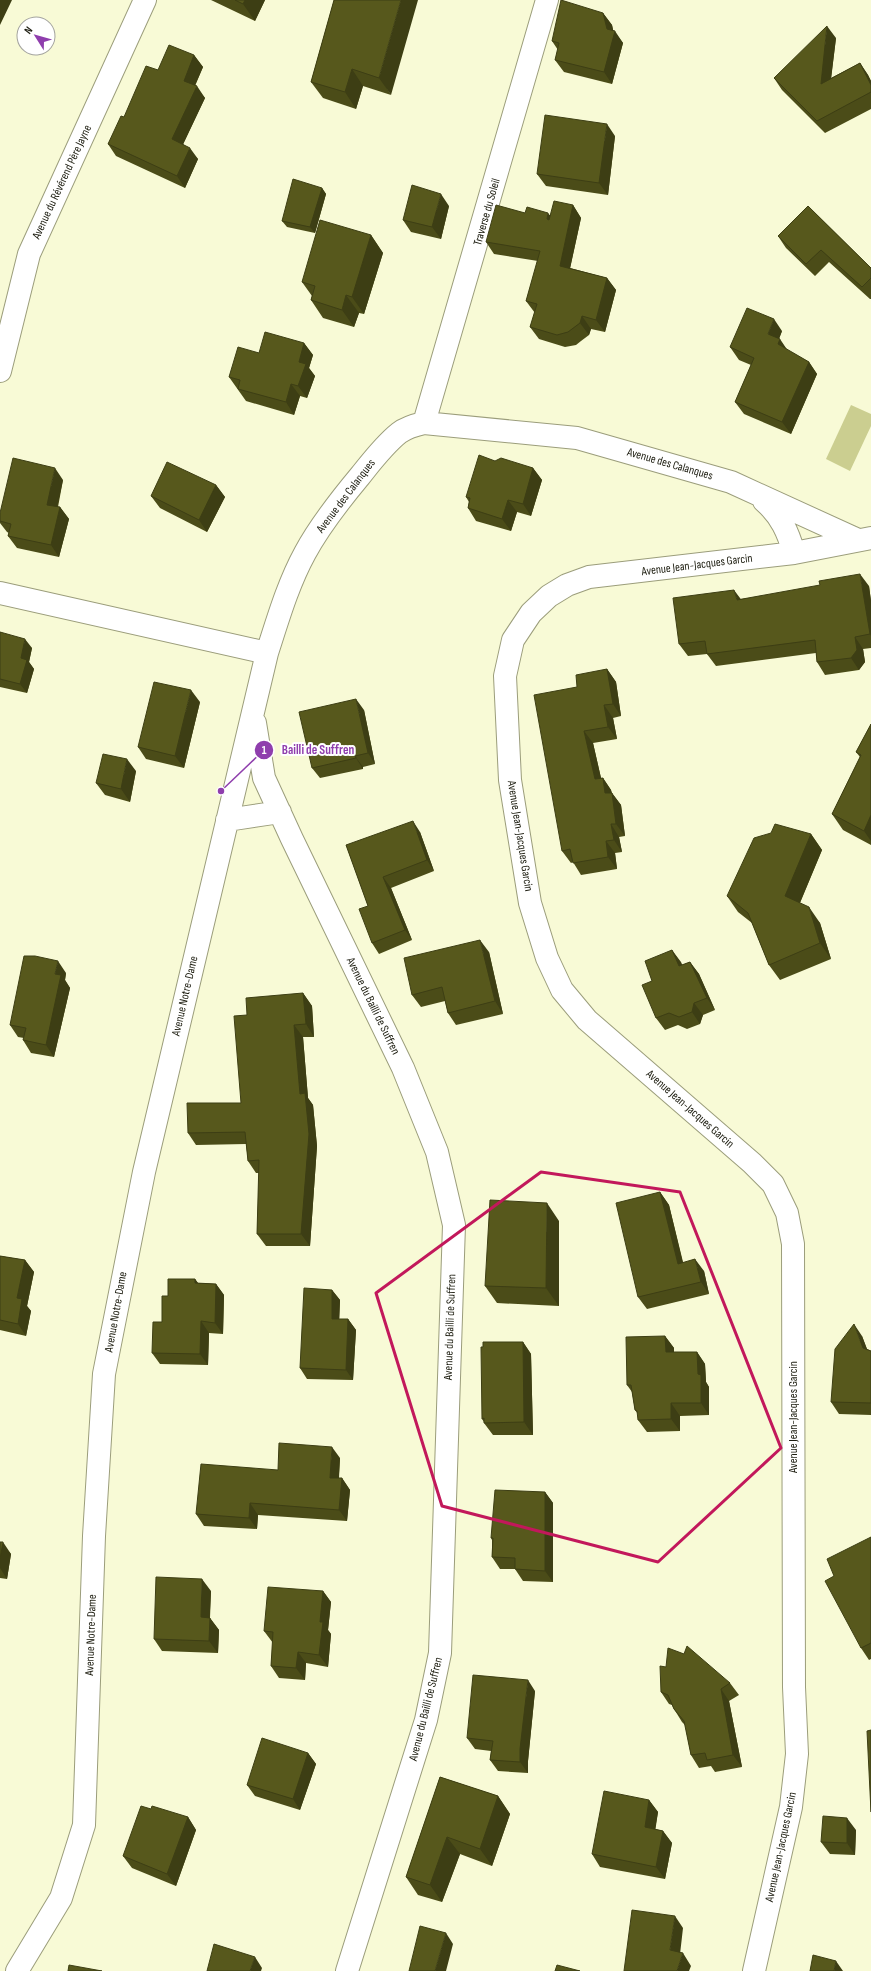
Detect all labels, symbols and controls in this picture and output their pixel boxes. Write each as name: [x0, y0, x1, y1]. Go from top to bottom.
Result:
north arrow: [16, 16, 56, 56]
text: N: [21, 24, 35, 37]
street label: Avenue du Révérend Père Jayne: [29, 122, 95, 242]
street label: Traverse du Soleil: [470, 177, 504, 247]
street label: Avenue des Calanques: [624, 444, 715, 483]
street label: Avenue des Calanques: [313, 456, 379, 537]
street label: Avenue Jean-Jacques Garcin: [640, 551, 753, 579]
callout: Bailli de Suffren: [254, 737, 362, 762]
text: Bailli de Suffren: [282, 742, 354, 758]
text: 1: [262, 743, 267, 758]
street label: Avenue Jean-Jacques Garcin: [504, 779, 536, 892]
street label: Avenue Notre-Dame: [168, 954, 202, 1038]
street label: Avenue du Bailli de Suffren: [343, 954, 403, 1057]
street label: Avenue Jean-Jacques Garcin: [642, 1066, 737, 1151]
street label: Avenue Notre-Dame: [101, 1270, 130, 1354]
street label: Avenue du Bailli de Suffren: [441, 1274, 459, 1381]
street label: Avenue Jean-Jacques Garcin: [786, 1361, 801, 1474]
street label: Avenue Notre-Dame: [82, 1594, 100, 1677]
street label: Avenue du Bailli de Suffren: [406, 1656, 446, 1763]
street label: Avenue Jean-Jacques Garcin: [762, 1791, 800, 1904]

